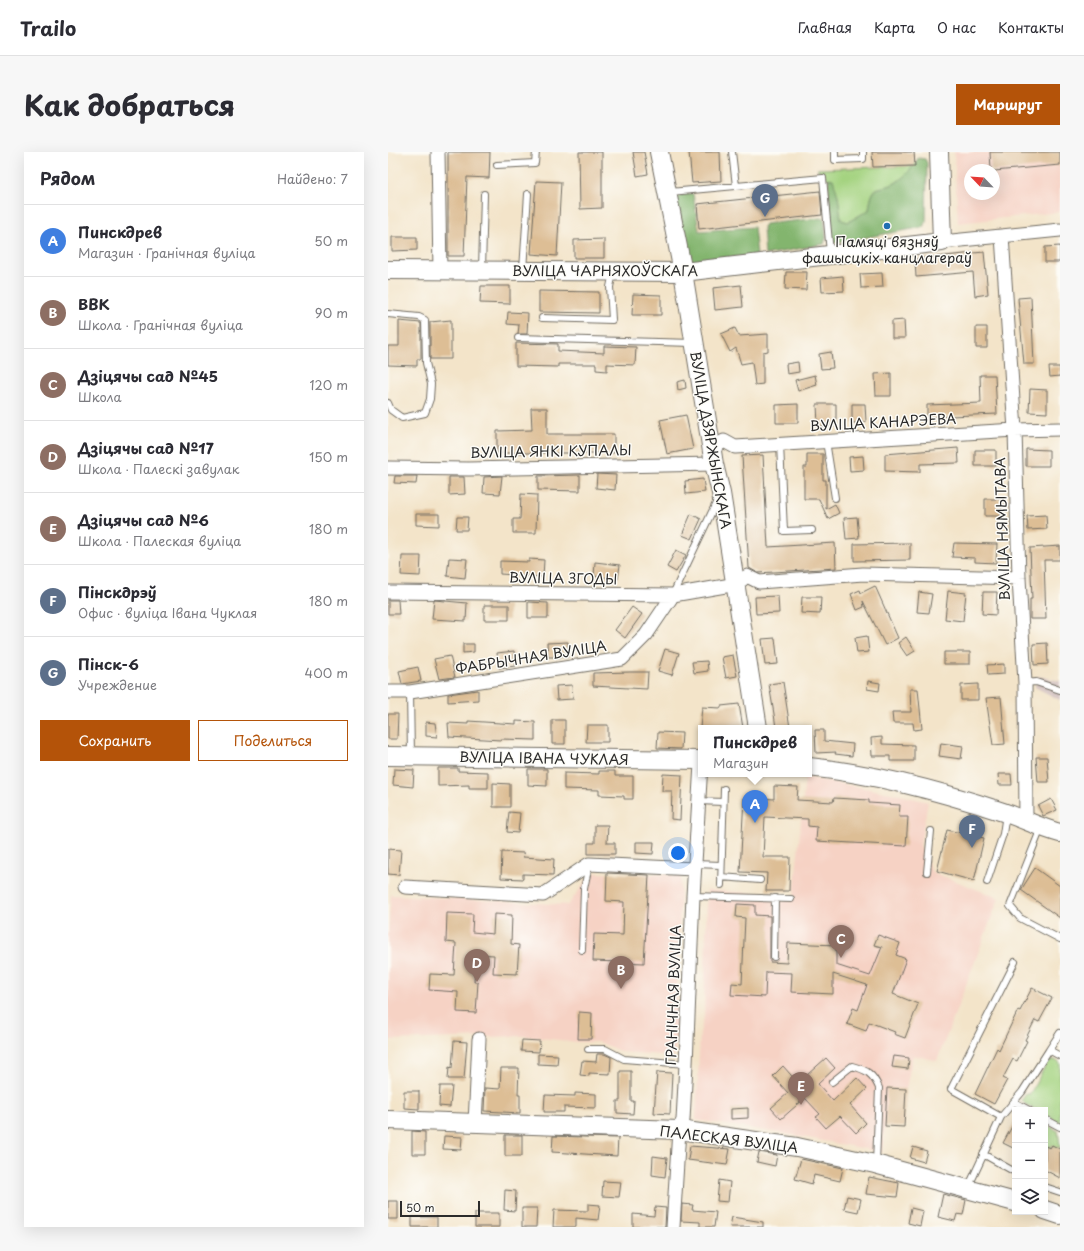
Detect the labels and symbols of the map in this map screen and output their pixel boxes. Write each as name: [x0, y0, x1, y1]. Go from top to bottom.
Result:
north arrow: [964, 164, 1000, 200]
pin: G: [752, 184, 778, 217]
marker: Памяці вязняў фашысцкіх канцлагераў: [882, 221, 892, 231]
place label: Памяці вязняў фашысцкіх канцлагераў: [802, 231, 972, 268]
street label: ВУЛІЦА ЧАРНЯХОЎСКАГА: [512, 260, 698, 281]
street label: ВУЛІЦА ДЗЯРЖЫНСКАГА: [685, 350, 737, 531]
street label: ВУЛІЦА КАНАРЭЕВА: [809, 408, 957, 436]
street label: ВУЛІЦА ЯНКІ КУПАЛЫ: [470, 439, 632, 463]
street label: ВУЛІЦА НЯМЫТАВА: [989, 457, 1015, 601]
street label: ВУЛІЦА ЗГОДЫ: [509, 567, 617, 589]
street label: ФАБРЫЧНАЯ ВУЛІЦА: [454, 635, 608, 679]
street label: ВУЛІЦА ІВАНА ЧУКЛАЯ: [459, 746, 629, 770]
pin: A: [742, 790, 768, 823]
pin: F: [959, 815, 985, 848]
your location: [668, 843, 688, 863]
street label: ГРАНІЧНАЯ ВУЛІЦА: [660, 924, 686, 1066]
pin: C: [828, 925, 854, 958]
pin: D: [464, 949, 490, 982]
pin: B: [608, 956, 634, 989]
pin: E: [788, 1072, 814, 1105]
street label: ПАЛЕСКАЯ ВУЛІЦА: [659, 1120, 800, 1158]
scale bar: [400, 1199, 480, 1218]

